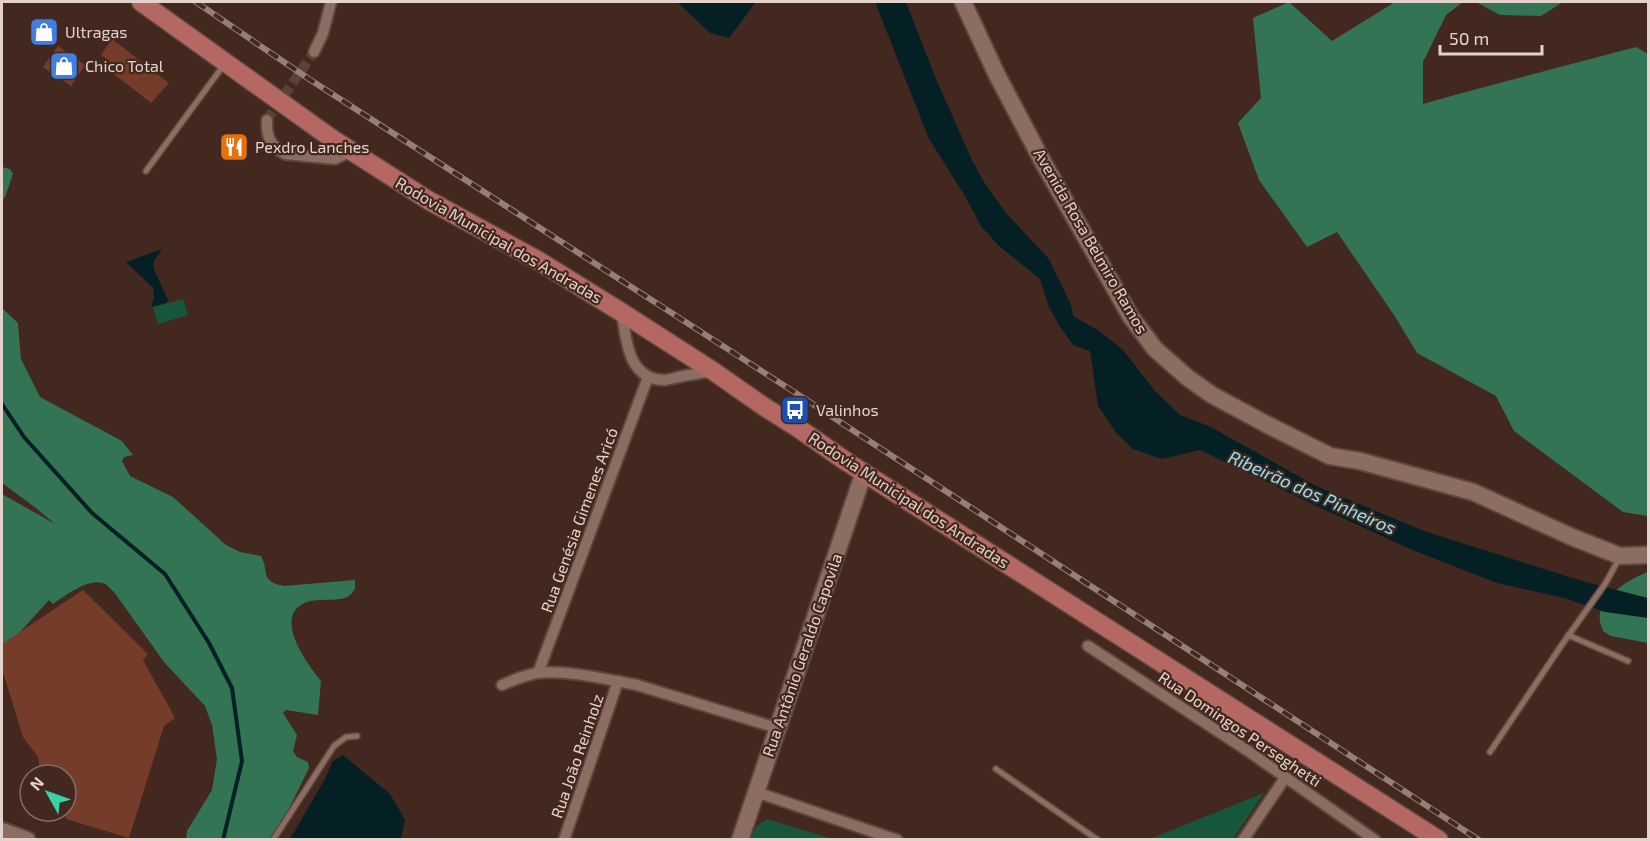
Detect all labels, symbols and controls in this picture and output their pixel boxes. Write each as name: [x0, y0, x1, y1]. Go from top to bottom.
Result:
shop icon: Ultragas: [28, 16, 60, 48]
scale bar: [1440, 18, 1542, 56]
place label: Ultragas: [65, 22, 127, 41]
text: 50 m: [1449, 27, 1489, 49]
shop icon: Chico Total: [48, 50, 80, 82]
place label: Chico Total: [85, 56, 164, 75]
restaurant icon: Pexdro Lanches: [218, 131, 250, 163]
place label: Pexdro Lanches: [255, 137, 369, 156]
street label: Avenida Rosa Belmiro Ramos: [1031, 145, 1152, 337]
street label: Rodovia Municipal dos Andradas: [393, 173, 606, 307]
bus stop icon: Valinhos: [779, 394, 811, 426]
place label: Valinhos: [816, 400, 879, 419]
street label: Rua Genésia Gimenes Aricó: [536, 425, 621, 615]
street label: Rodovia Municipal dos Andradas: [805, 428, 1013, 572]
water label: Ribeirão dos Pinheiros: [1225, 445, 1400, 539]
street label: Rua Antônio Geraldo Capovila: [758, 551, 845, 759]
street label: Rua Domingos Perseghetti: [1155, 667, 1325, 790]
street label: Rua João Reinholz: [546, 691, 607, 820]
north arrow: [18, 763, 78, 823]
text: N: [25, 773, 47, 794]

